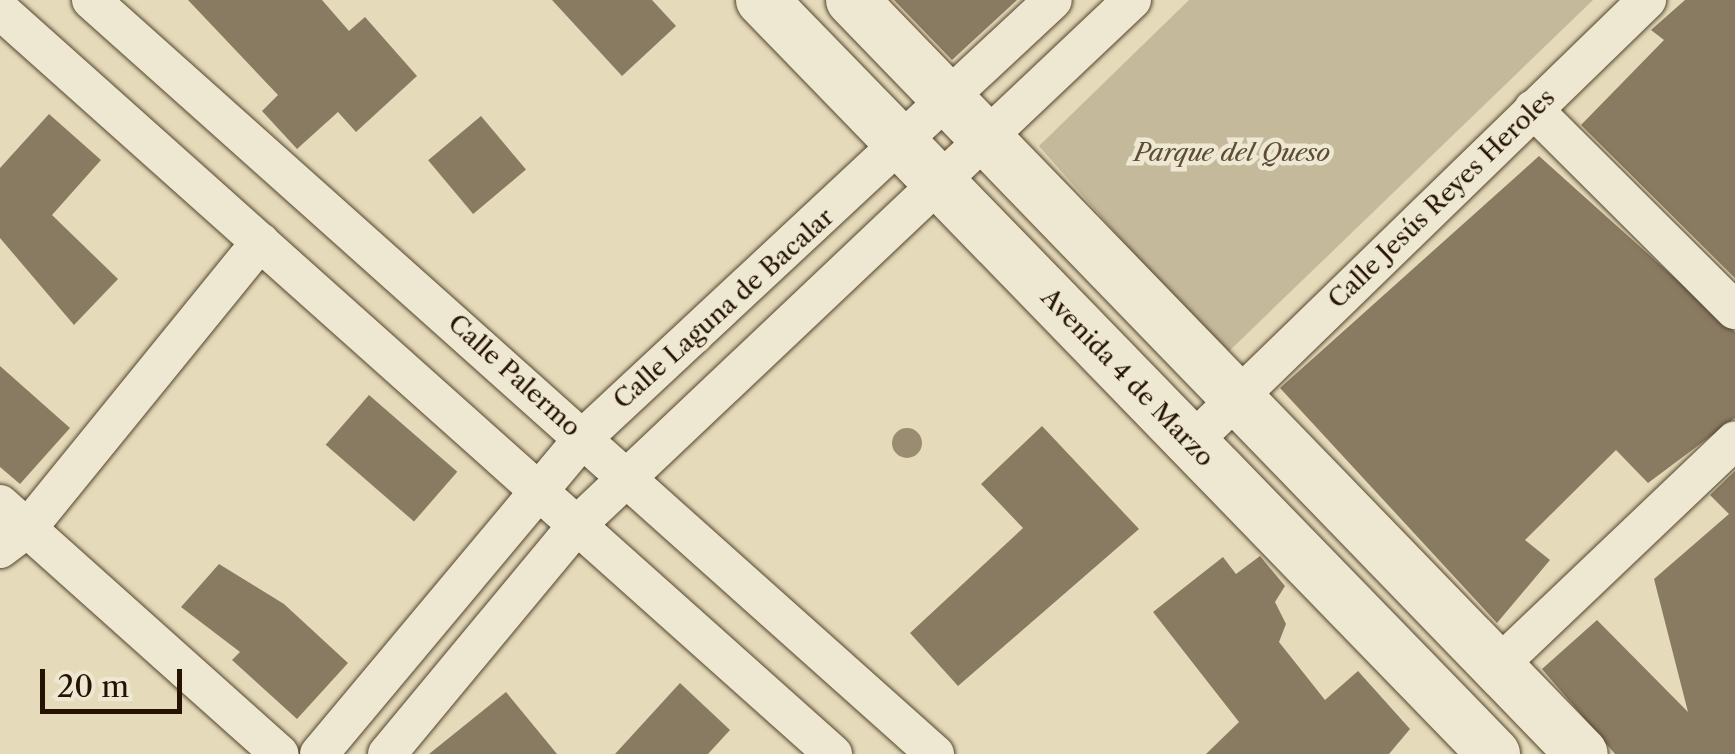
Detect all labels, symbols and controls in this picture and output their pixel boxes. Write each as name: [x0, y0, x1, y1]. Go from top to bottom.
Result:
street label: Calle Jesús Reyes Heroles: [1323, 83, 1561, 315]
park label: Parque del Queso: [1134, 138, 1330, 168]
street label: Calle Laguna de Bacalar: [608, 202, 840, 416]
street label: Avenida 4 de Marzo: [1034, 283, 1220, 473]
street label: Calle Palermo: [442, 309, 586, 443]
scale bar: [45, 649, 188, 711]
text: 20 m: [57, 668, 129, 705]

